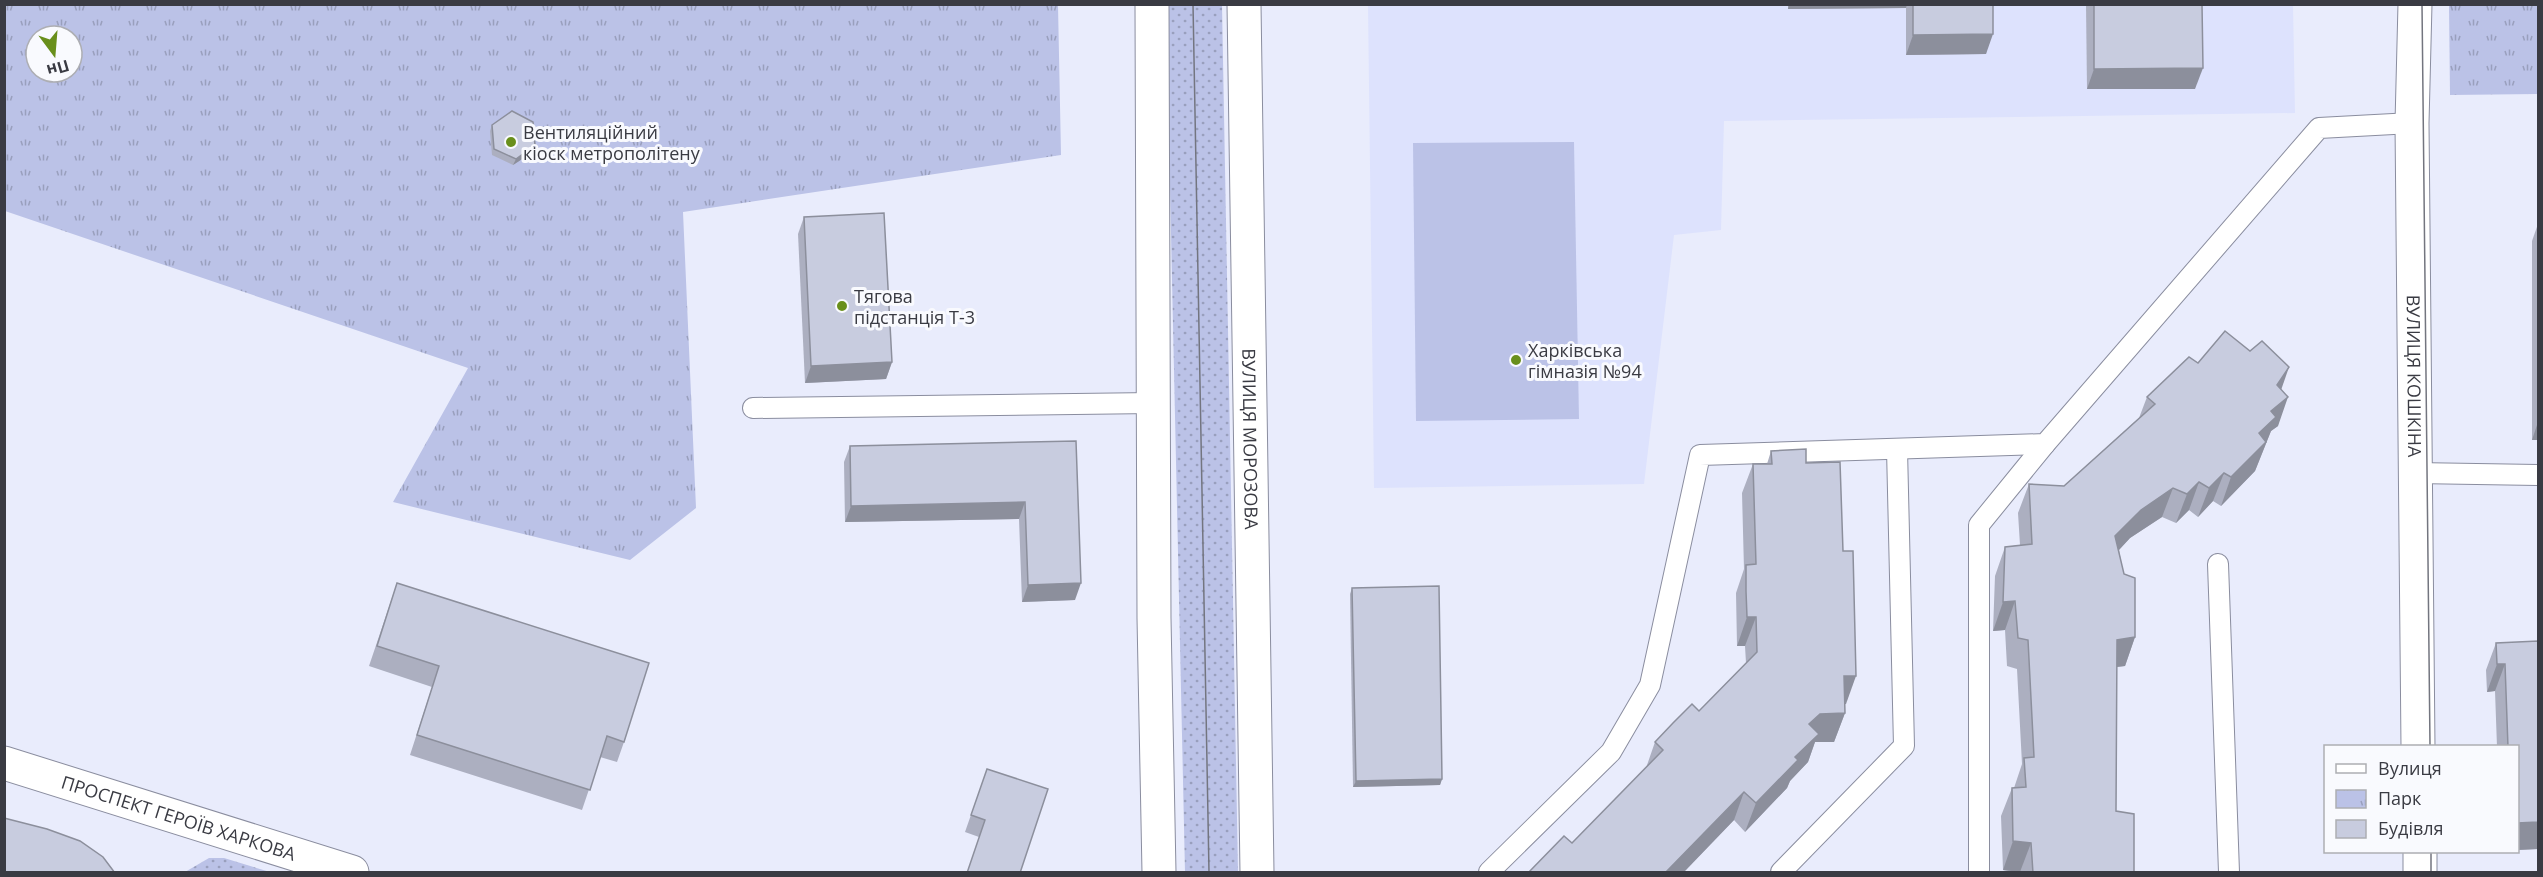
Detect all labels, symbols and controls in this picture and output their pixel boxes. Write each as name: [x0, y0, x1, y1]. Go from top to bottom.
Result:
north arrow: [24, 24, 84, 84]
text: Пн: [44, 55, 72, 82]
place label: Вентиляційний кіоск метрополітену: [523, 120, 701, 165]
marker: Вентиляційний кіоск метрополітену: [504, 135, 518, 149]
place label: Тягова підстанція Т-3: [854, 284, 975, 329]
street label: ВУЛИЦЯ КОШКІНА: [2402, 294, 2427, 458]
marker: Тягова підстанція Т-3: [835, 299, 849, 313]
place label: Харківська гімназія №94: [1528, 338, 1642, 383]
street label: ВУЛИЦЯ МОРОЗОВА: [1237, 348, 1264, 530]
marker: Харківська гімназія №94: [1509, 353, 1523, 367]
legend: [2324, 745, 2519, 853]
text: Вулиця: [2378, 756, 2442, 780]
street label: ПРОСПЕКТ ГЕРОЇВ ХАРКОВА: [58, 770, 299, 866]
text: Парк: [2378, 786, 2422, 810]
text: Будівля: [2378, 816, 2444, 840]

